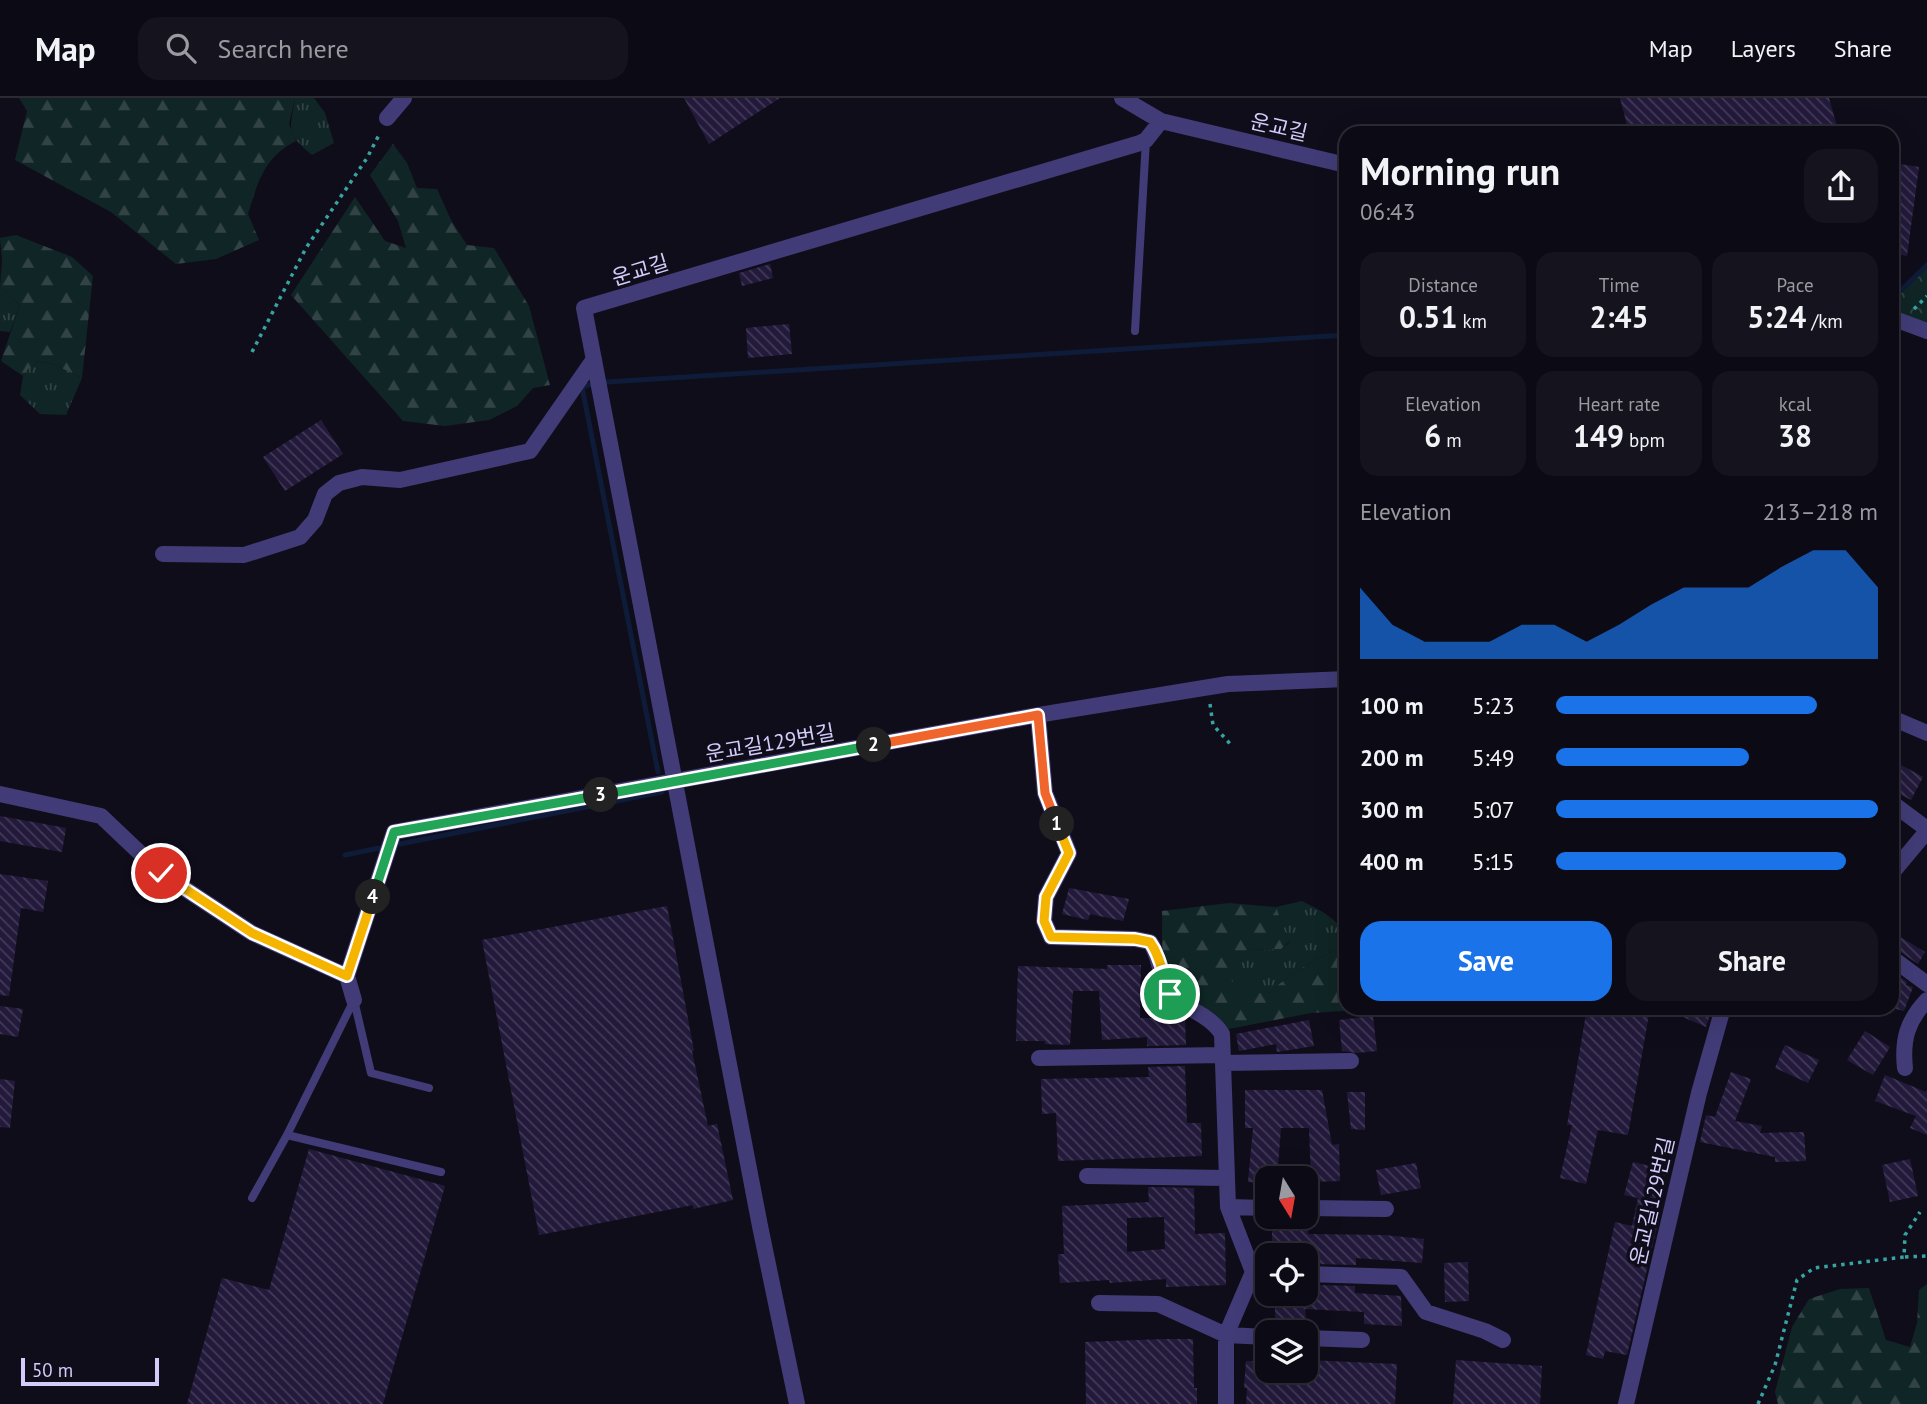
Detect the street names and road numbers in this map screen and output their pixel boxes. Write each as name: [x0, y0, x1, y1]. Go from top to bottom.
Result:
street label: 운교길: [1248, 107, 1310, 147]
street label: 운교길: [608, 249, 672, 291]
street label: 운교길129번길: [703, 718, 837, 768]
street label: 운교길129번길: [1624, 1134, 1680, 1268]

